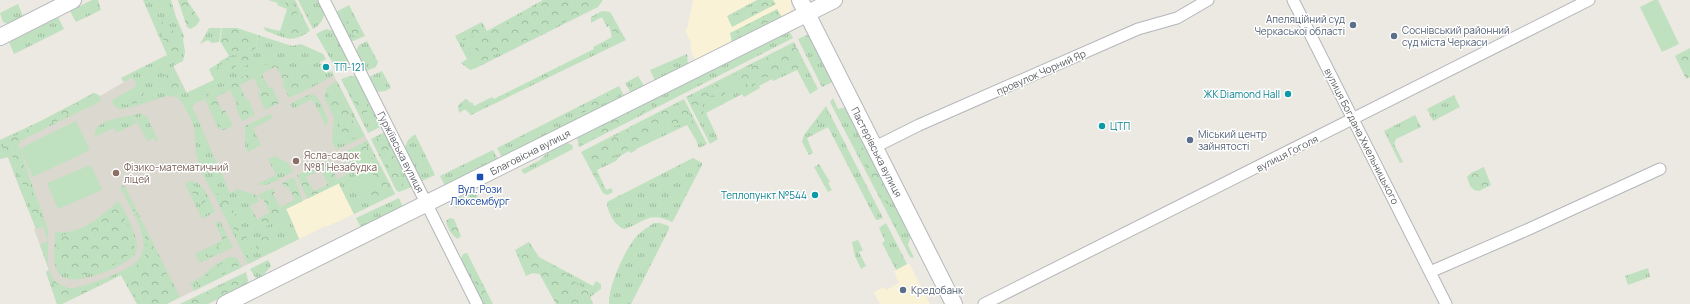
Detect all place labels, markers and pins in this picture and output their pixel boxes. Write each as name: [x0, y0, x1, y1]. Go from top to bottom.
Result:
place label: Апеляційний суд Черкаської області: [1254, 12, 1345, 38]
marker: Апеляційний суд Черкаської області: [1348, 20, 1358, 30]
place label: Соснівський районний суд міста Черкаси: [1402, 23, 1510, 49]
marker: Соснівський районний суд міста Черкаси: [1389, 31, 1399, 41]
place label: ТП-121: [334, 60, 365, 74]
marker: ТП-121: [321, 62, 331, 72]
place label: ЖК Diamond Hall: [1203, 87, 1280, 101]
marker: ЖК Diamond Hall: [1283, 89, 1293, 99]
place label: ЦТП: [1110, 119, 1130, 133]
marker: ЦТП: [1097, 121, 1107, 131]
place label: Міський центр зайнятості: [1198, 127, 1267, 153]
marker: Міський центр зайнятості: [1185, 135, 1195, 145]
place label: Ясла-садок №81 Незабудка: [304, 148, 377, 174]
marker: Ясла-садок №81 Незабудка: [291, 156, 301, 166]
place label: Фізико-математичний ліцей: [124, 160, 228, 186]
marker: Фізико-математичний ліцей: [111, 168, 121, 178]
marker: Вул. Рози Люксембург: [475, 172, 485, 182]
place label: Вул. Рози Люксембург: [450, 182, 510, 208]
place label: Теплопункт №544: [721, 188, 807, 202]
marker: Теплопункт №544: [810, 190, 820, 200]
place label: Кредобанк: [911, 283, 964, 297]
marker: Кредобанк: [898, 285, 908, 295]

